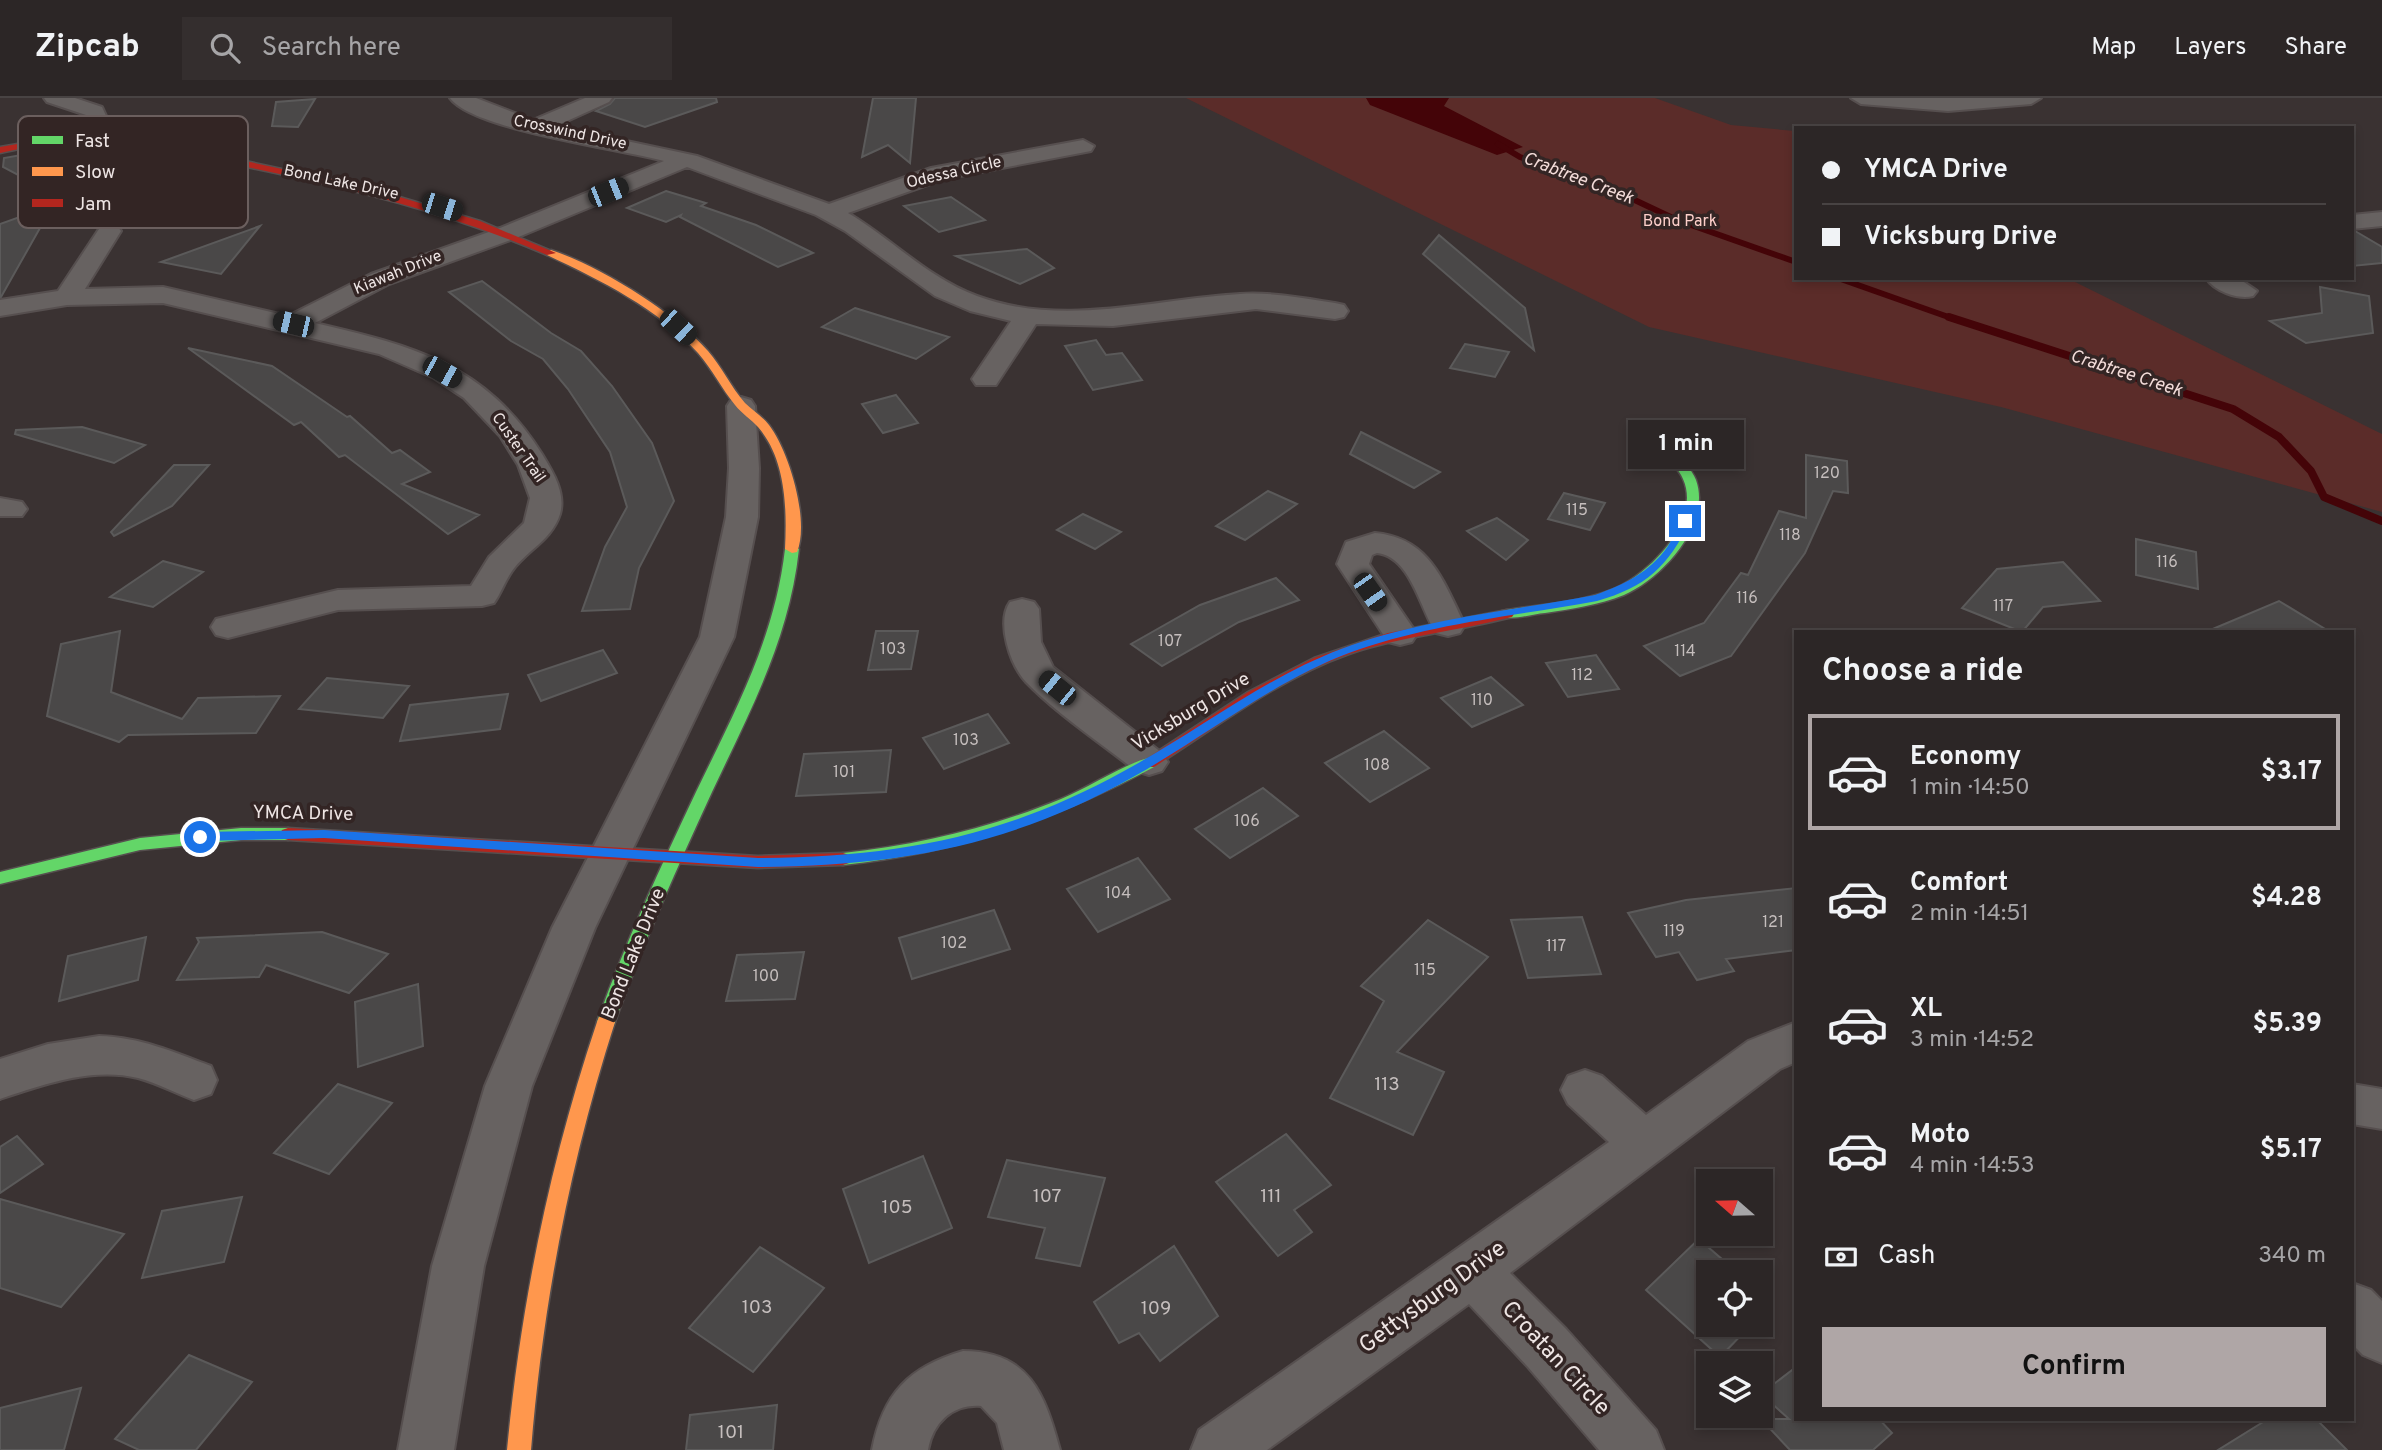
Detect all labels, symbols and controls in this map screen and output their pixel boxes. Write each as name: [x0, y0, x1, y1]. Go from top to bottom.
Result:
search box: [182, 17, 672, 80]
text: Zipcab: [35, 27, 140, 69]
icon: search: [206, 29, 244, 67]
text: Search here: [262, 32, 401, 65]
text: Map: [2091, 33, 2136, 63]
text: Layers: [2174, 33, 2246, 63]
text: Share: [2284, 33, 2347, 63]
street label: Crosswind Drive: [512, 111, 628, 155]
legend: [18, 116, 248, 228]
text: Fast: [75, 130, 110, 154]
water label: Crabtree Creek: [1519, 147, 1637, 211]
street label: Odessa Circle: [904, 152, 1004, 194]
text: YMCA Drive: [1864, 154, 2008, 187]
text: Slow: [75, 161, 115, 185]
street label: Bond Lake Drive: [282, 161, 400, 205]
car: [585, 174, 632, 210]
car: [419, 191, 466, 223]
text: Jam: [75, 193, 112, 217]
park label: Bond Park: [1643, 212, 1717, 232]
text: Vicksburg Drive: [1864, 221, 2057, 254]
street label: Kiawah Drive: [351, 246, 445, 300]
car: [656, 305, 701, 349]
car: [271, 309, 316, 339]
water label: Crabtree Creek: [2067, 345, 2186, 403]
car: [419, 353, 466, 391]
street label: Custer Trail: [487, 409, 549, 487]
callout: 1 min: [1627, 420, 1743, 468]
text: 1 min: [1658, 430, 1714, 459]
house number: 120: [1814, 464, 1840, 484]
house number: 115: [1566, 501, 1588, 521]
route end: [1669, 505, 1701, 537]
house number: 118: [1779, 526, 1801, 546]
house number: 116: [2156, 553, 2178, 573]
car: [1350, 569, 1391, 615]
house number: 116: [1736, 589, 1758, 609]
house number: 117: [1993, 597, 2013, 617]
house number: 107: [1158, 632, 1182, 652]
house number: 103: [880, 640, 906, 660]
house number: 114: [1674, 642, 1696, 662]
text: Choose a ride: [1822, 652, 2023, 692]
house number: 112: [1571, 666, 1593, 686]
car: [1035, 667, 1080, 709]
street label: Vicksburg Drive: [1127, 667, 1255, 757]
house number: 110: [1471, 691, 1493, 711]
house number: 103: [953, 731, 979, 751]
icon: car: [1826, 741, 1889, 804]
text: Economy: [1910, 741, 2021, 774]
house number: 108: [1364, 756, 1390, 776]
text: $3.17: [2261, 756, 2322, 789]
house number: 101: [833, 763, 855, 783]
text: 1 min · 14:50: [1910, 774, 2030, 803]
street label: YMCA Drive: [252, 801, 354, 827]
house number: 106: [1234, 812, 1260, 832]
route start: [184, 821, 216, 853]
icon: car: [1826, 867, 1889, 930]
text: Comfort: [1910, 867, 2008, 900]
text: $4.28: [2251, 882, 2322, 915]
house number: 104: [1105, 884, 1131, 904]
street label: Bond Lake Drive: [597, 885, 671, 1023]
text: 2 min · 14:51: [1910, 900, 2029, 929]
house number: 121: [1762, 913, 1784, 933]
house number: 119: [1663, 922, 1685, 942]
house number: 102: [941, 934, 967, 954]
house number: 117: [1546, 937, 1566, 957]
house number: 115: [1414, 961, 1436, 981]
house number: 100: [753, 967, 779, 987]
icon: car: [1826, 993, 1889, 1056]
text: XL: [1910, 993, 1942, 1026]
text: $5.39: [2253, 1008, 2322, 1041]
text: 3 min · 14:52: [1910, 1026, 2034, 1055]
house number: 113: [1374, 1073, 1400, 1097]
icon: car: [1826, 1119, 1889, 1182]
text: Moto: [1910, 1119, 1970, 1152]
text: $5.17: [2260, 1134, 2322, 1167]
text: 4 min · 14:53: [1910, 1152, 2034, 1181]
north arrow: [1696, 1169, 1773, 1246]
map controls: [1696, 1169, 1773, 1428]
house number: 107: [1033, 1185, 1061, 1209]
house number: 111: [1260, 1185, 1282, 1209]
house number: 105: [881, 1196, 913, 1220]
street label: Gettysburg Drive: [1354, 1235, 1512, 1361]
icon: cash: [1822, 1238, 1860, 1276]
text: Cash: [1878, 1240, 1935, 1273]
text: 340 m: [2258, 1242, 2326, 1271]
button: locate: [1696, 1260, 1773, 1337]
house number: 103: [742, 1296, 772, 1320]
street label: Croatan Circle: [1494, 1296, 1616, 1422]
house number: 109: [1141, 1297, 1171, 1321]
button: Confirm: [1822, 1327, 2326, 1407]
button: layers: [1696, 1351, 1773, 1428]
house number: 101: [718, 1421, 744, 1445]

